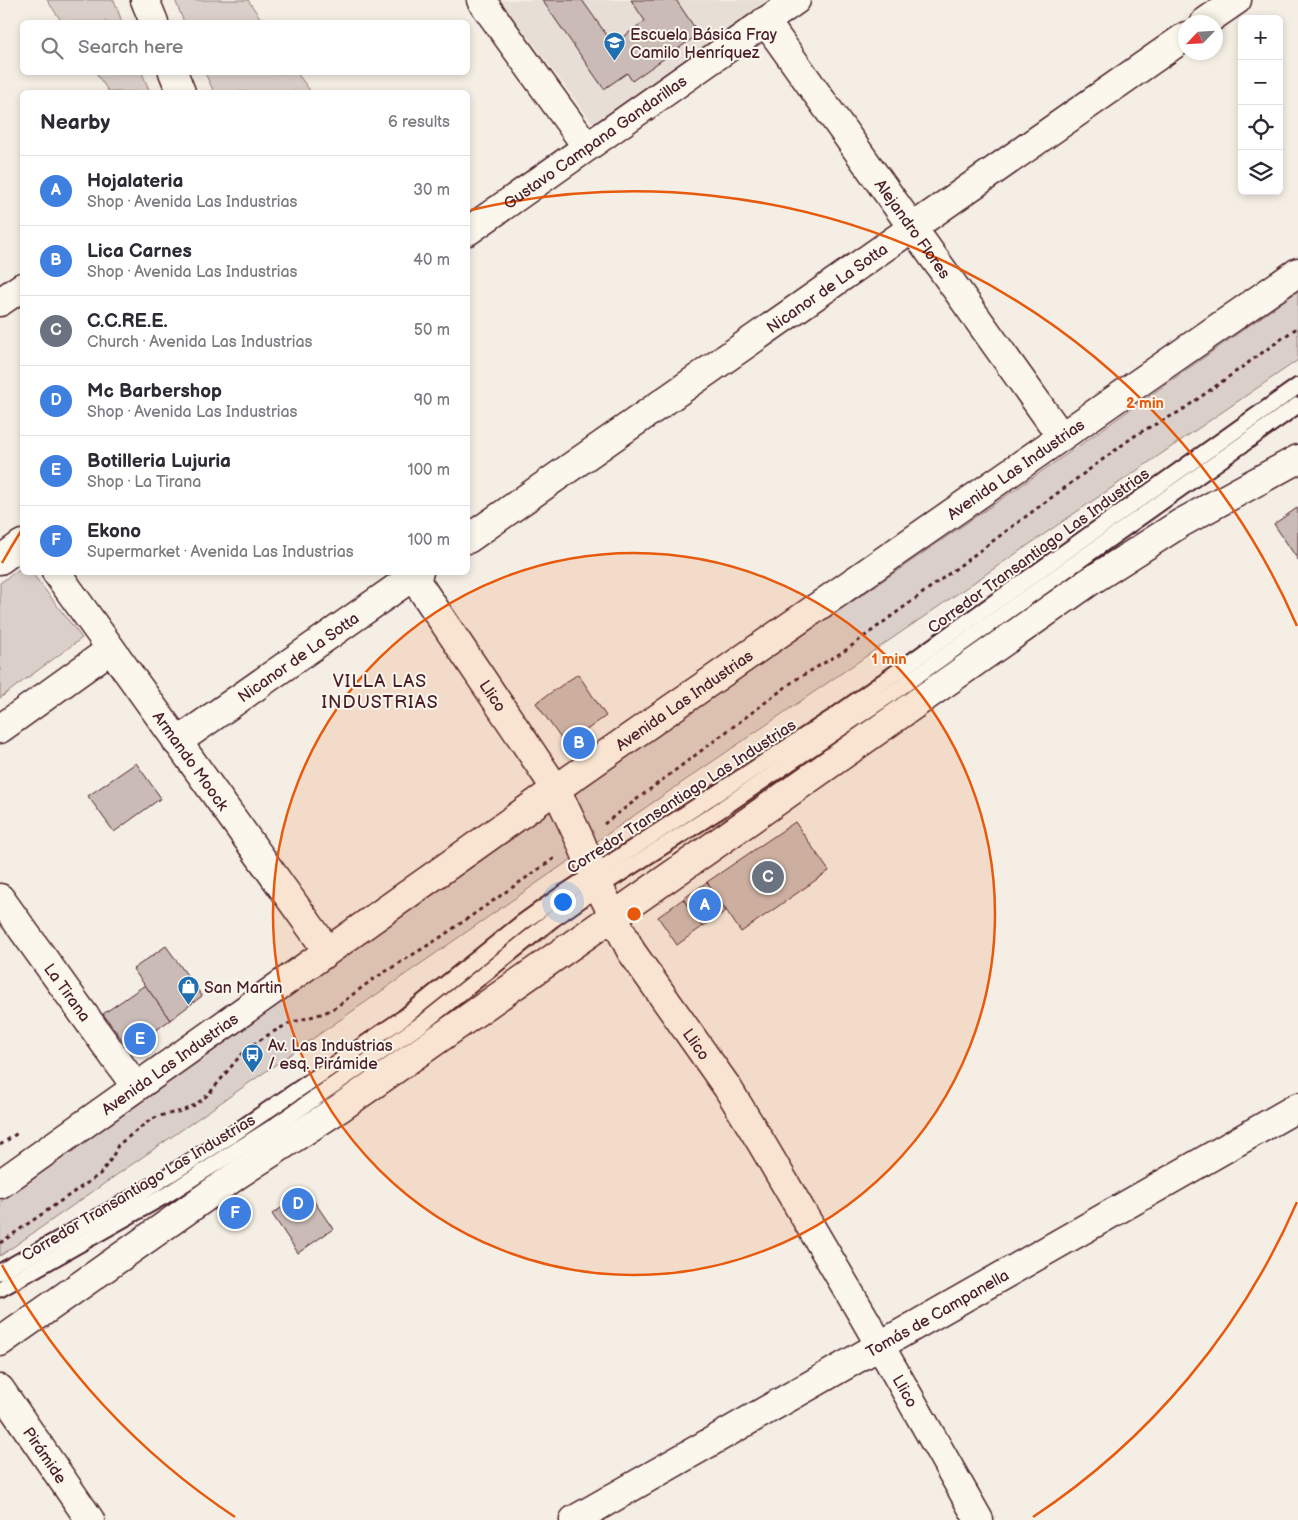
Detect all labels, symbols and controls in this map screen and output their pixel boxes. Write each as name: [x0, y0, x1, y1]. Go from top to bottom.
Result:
north arrow: [1178, 15, 1223, 60]
map controls: [1238, 15, 1283, 195]
button: +: [1238, 15, 1283, 60]
search box: [20, 20, 470, 75]
place label: Escuela Básica Fray Camilo Henríquez: [630, 26, 778, 63]
school or university icon: Escuela Básica Fray Camilo Henríquez: [602, 31, 626, 62]
icon: search: [38, 34, 66, 62]
text: Search here: [78, 36, 183, 59]
button: −: [1238, 60, 1283, 105]
street label: Gustavo Campana Gandarillas: [500, 72, 691, 214]
button: locate: [1238, 105, 1283, 150]
text: Nearby: [40, 110, 110, 135]
text: 6 results: [388, 113, 450, 132]
button: layers: [1238, 150, 1283, 195]
text: Hojalateria: [87, 170, 183, 193]
street label: Alejandro Flores: [870, 176, 954, 283]
text: A: [51, 181, 61, 200]
text: 30 m: [413, 181, 450, 200]
text: Shop · Avenida Las Industrias: [87, 193, 297, 212]
text: Lica Carnes: [87, 240, 192, 263]
street label: Nicanor de La Sotta: [763, 240, 892, 338]
text: B: [50, 251, 62, 270]
text: 40 m: [413, 251, 450, 270]
text: Shop · Avenida Las Industrias: [87, 263, 297, 282]
text: C.C.RE.E.: [87, 310, 168, 333]
text: C: [50, 321, 62, 340]
text: 50 m: [414, 321, 450, 340]
text: Church · Avenida Las Industrias: [87, 333, 312, 352]
text: Mc Barbershop: [87, 380, 222, 403]
text: D: [50, 391, 62, 410]
text: 90 m: [414, 391, 450, 410]
text: 2 min: [1126, 394, 1164, 413]
text: Shop · Avenida Las Industrias: [87, 403, 297, 422]
street label: Avenida Las Industrias: [944, 416, 1089, 525]
text: Botilleria Lujuria: [87, 450, 231, 473]
text: E: [51, 461, 61, 480]
text: 100 m: [407, 461, 450, 480]
street label: Corredor Transantiago Las Industrias: [924, 464, 1153, 638]
text: Shop · La Tirana: [87, 473, 201, 492]
text: Ekono: [87, 520, 141, 543]
text: F: [51, 531, 61, 550]
text: 100 m: [407, 531, 450, 550]
text: Supermarket · Avenida Las Industrias: [87, 543, 354, 562]
street label: Nicanor de La Sotta: [235, 609, 363, 707]
street label: Avenida Las Industrias: [612, 647, 757, 756]
text: 1 min: [871, 650, 907, 669]
district label: VILLA LAS INDUSTRIAS: [321, 671, 439, 713]
street label: Llico: [475, 677, 509, 716]
street label: Armando Moock: [148, 708, 232, 815]
street label: Corredor Transantiago Las Industrias: [563, 715, 799, 877]
pin: B: [563, 724, 595, 762]
pin: C: [752, 858, 784, 896]
pin: A: [689, 886, 721, 924]
your location: [550, 889, 576, 915]
centre of rings: [625, 905, 643, 923]
street label: La Tirana: [39, 960, 94, 1026]
shop icon: San Martin: [176, 975, 200, 1006]
place label: San Martin: [204, 979, 283, 998]
street label: Avenida Las Industrias: [98, 1010, 243, 1120]
pin: E: [124, 1020, 156, 1058]
street label: Llico: [678, 1025, 713, 1064]
place label: Av. Las Industrias / esq. Pirámide: [268, 1037, 393, 1074]
bus stop icon: Av. Las Industrias / esq. Pirámide: [240, 1042, 264, 1073]
street label: Corredor Transantiago Las Industrias: [19, 1111, 259, 1266]
pin: D: [282, 1185, 314, 1223]
pin: F: [219, 1194, 251, 1232]
street label: Tomás de Campanella: [863, 1266, 1013, 1362]
street label: Llico: [888, 1372, 921, 1411]
street label: Pirámide: [18, 1424, 70, 1488]

